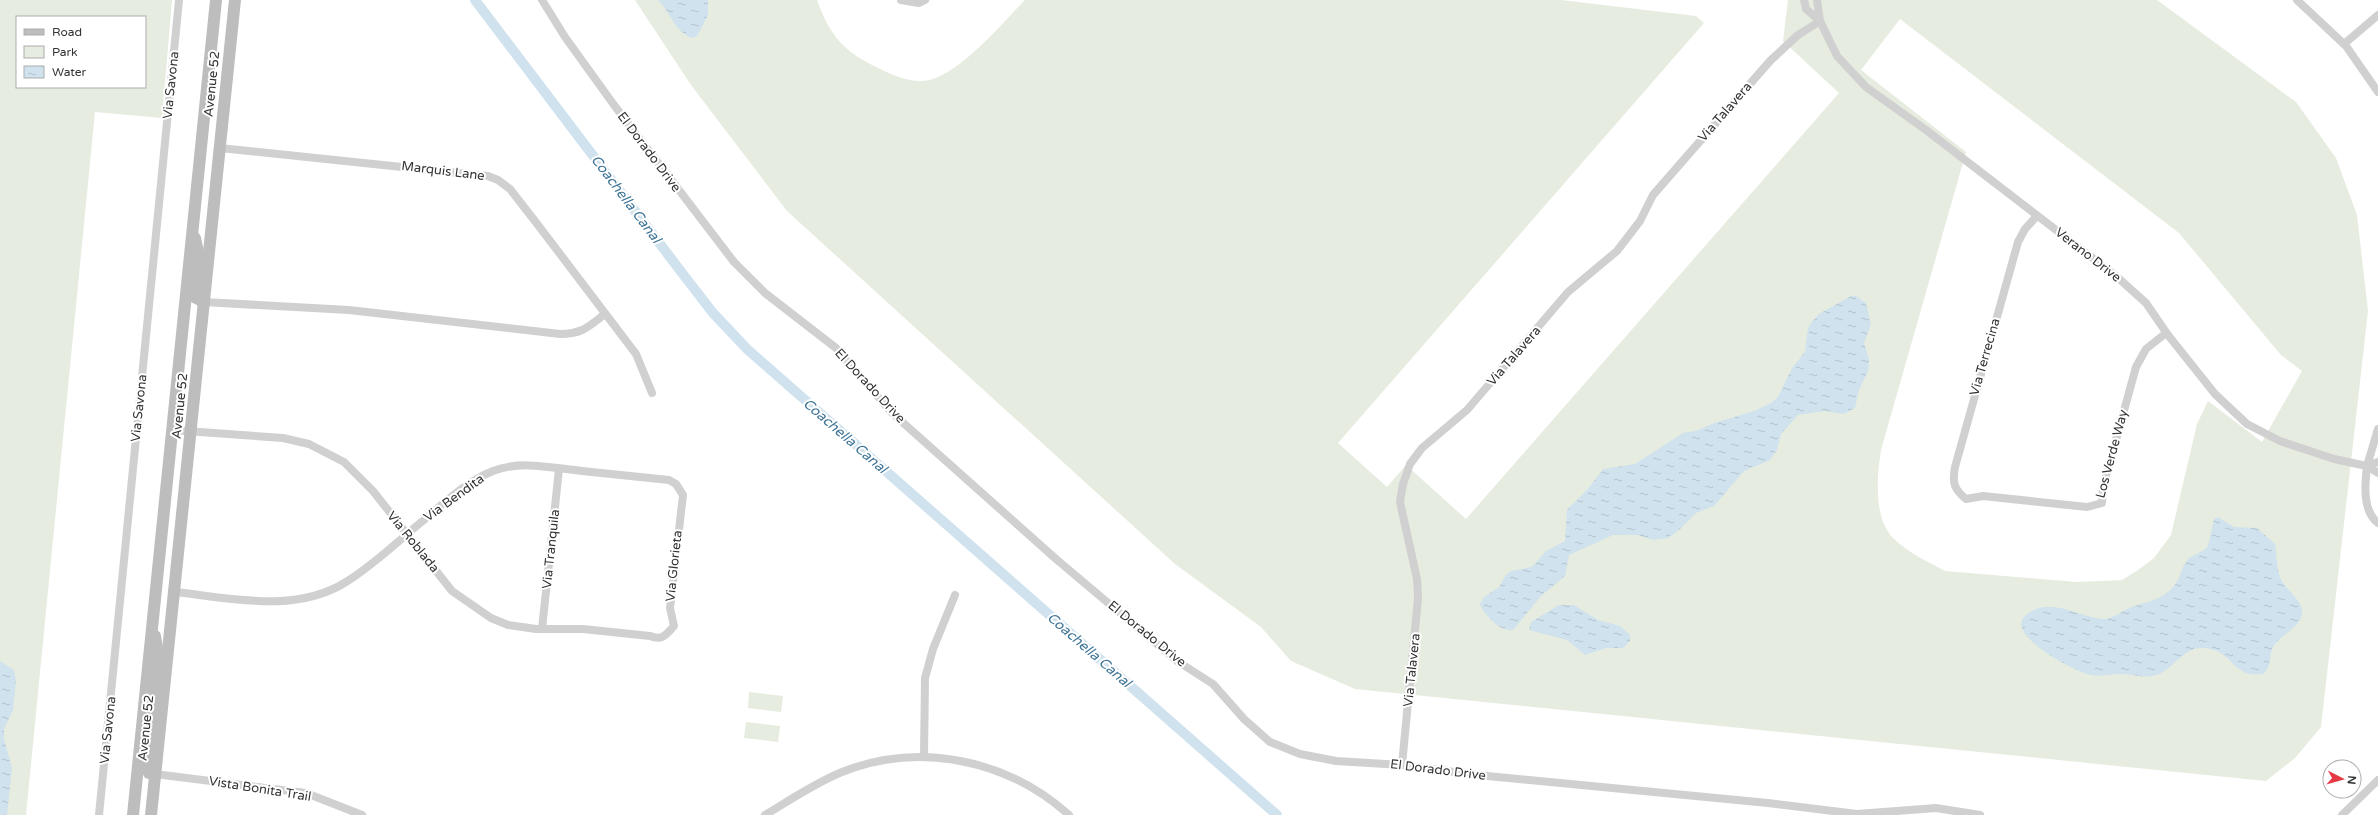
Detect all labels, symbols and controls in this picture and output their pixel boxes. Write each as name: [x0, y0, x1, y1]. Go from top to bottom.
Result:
legend: [16, 16, 146, 88]
text: Road: [52, 25, 82, 39]
text: Park: [52, 45, 78, 59]
street label: Via Savona: [159, 50, 183, 120]
street label: Avenue 52: [201, 50, 223, 118]
text: Water: [52, 65, 87, 79]
street label: Via Talavera: [1695, 79, 1755, 145]
street label: El Dorado Drive: [614, 109, 684, 195]
water label: Coachella Canal: [587, 152, 666, 248]
street label: Marquis Lane: [400, 158, 486, 184]
street label: Verano Drive: [2052, 224, 2124, 286]
street label: Via Terrecina: [1966, 316, 2004, 398]
street label: Via Talavera: [1484, 323, 1544, 389]
street label: El Dorado Drive: [831, 345, 909, 427]
street label: Avenue 52: [169, 372, 191, 440]
street label: Via Savona: [127, 373, 151, 443]
water label: Coachella Canal: [800, 395, 892, 478]
street label: Los Verde Way: [2092, 408, 2132, 500]
street label: Via Bendita: [421, 471, 487, 525]
street label: Via Roblada: [383, 508, 443, 576]
street label: Via Tranquila: [539, 508, 563, 590]
street label: Via Glorieta: [662, 530, 686, 602]
street label: El Dorado Drive: [1105, 598, 1189, 670]
water label: Coachella Canal: [1044, 609, 1136, 692]
street label: Via Talavera: [1400, 632, 1424, 708]
street label: Avenue 52: [135, 694, 157, 762]
street label: Via Savona: [96, 695, 120, 765]
street label: El Dorado Drive: [1389, 756, 1487, 784]
north arrow: [2322, 759, 2362, 799]
street label: Vista Bonita Trail: [208, 773, 312, 805]
text: N: [2345, 775, 2358, 785]

